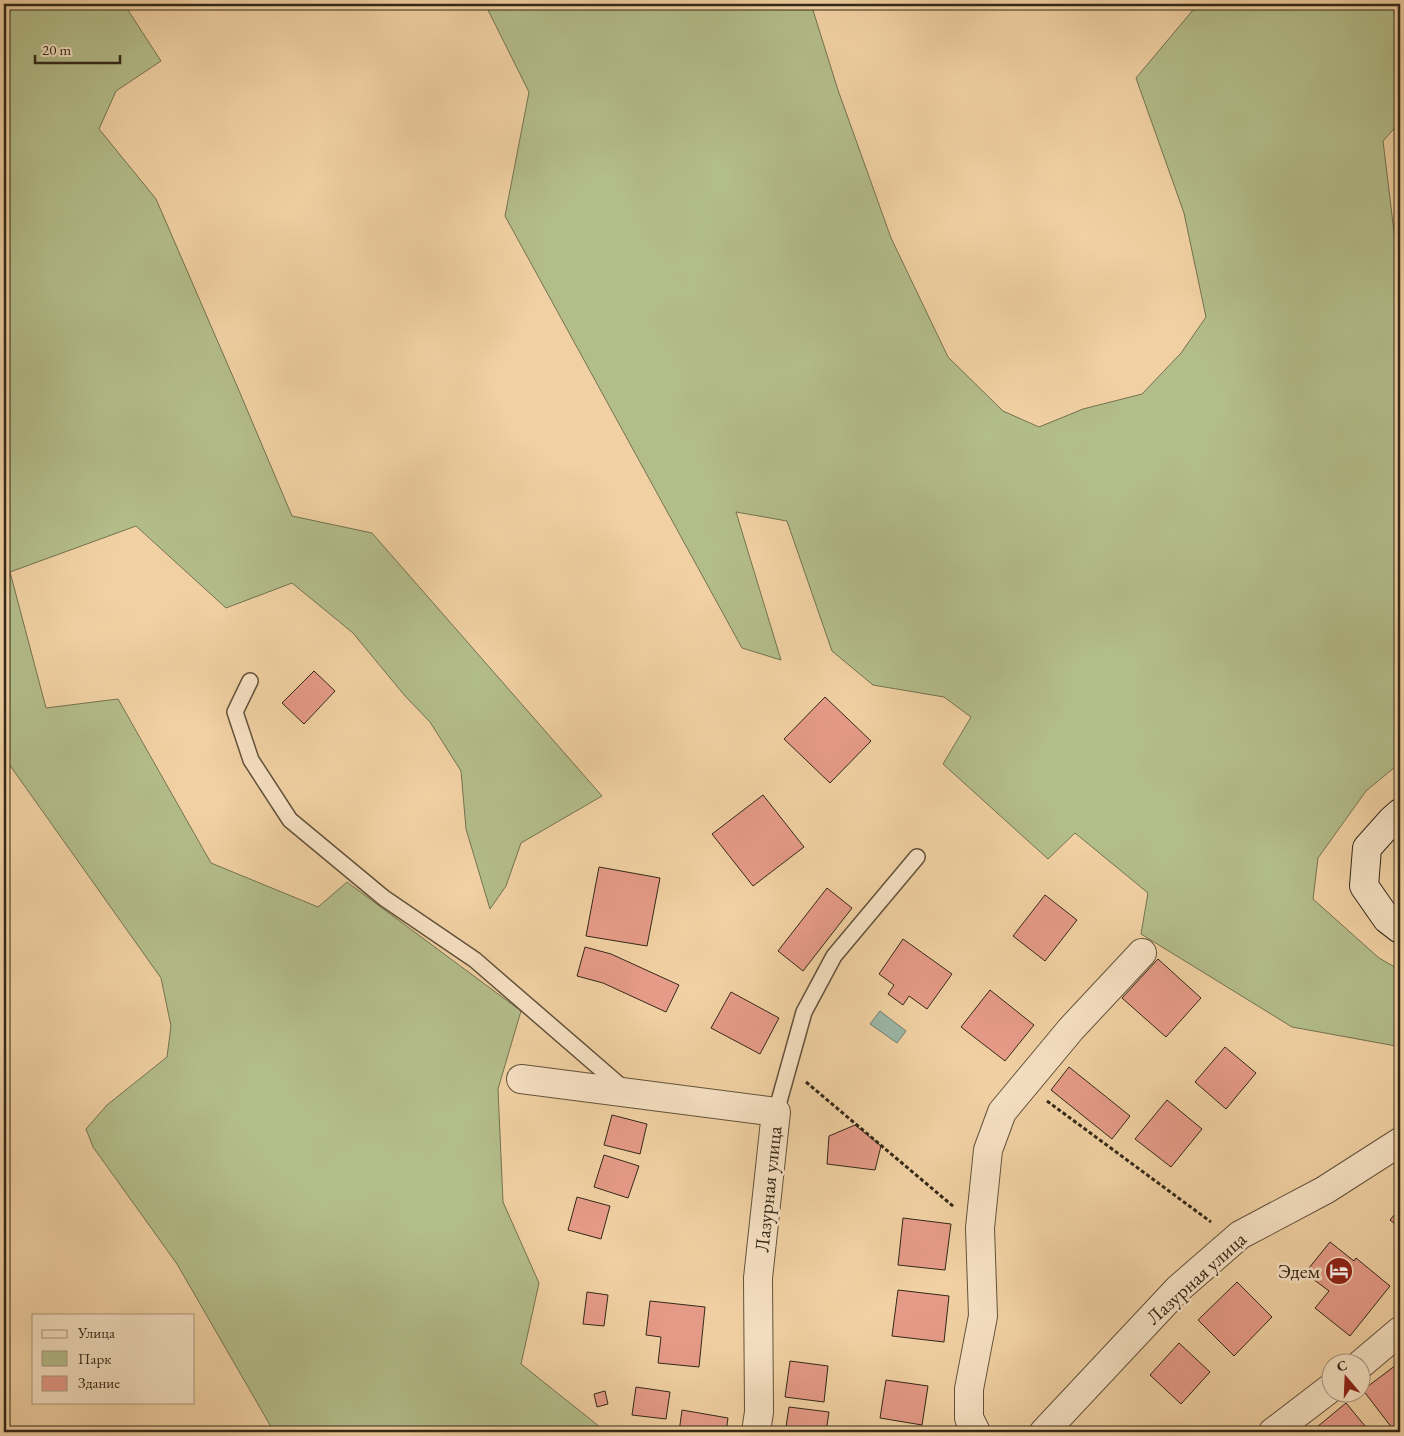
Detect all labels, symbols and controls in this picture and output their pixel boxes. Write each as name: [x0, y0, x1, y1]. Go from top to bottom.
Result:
scale bar: [35, 32, 120, 64]
text: 20 m: [42, 40, 71, 59]
street label: Лазурная улица: [748, 1125, 788, 1253]
street label: Лазурная улица: [1140, 1226, 1252, 1330]
hotel icon: Эдем: [1324, 1256, 1354, 1286]
place label: Эдем: [1278, 1258, 1320, 1284]
legend: [32, 1314, 195, 1404]
text: Улица: [77, 1323, 115, 1342]
text: Парк: [78, 1349, 111, 1368]
north arrow: [1322, 1354, 1372, 1404]
text: С: [1334, 1356, 1349, 1376]
text: Здание: [78, 1373, 120, 1392]

